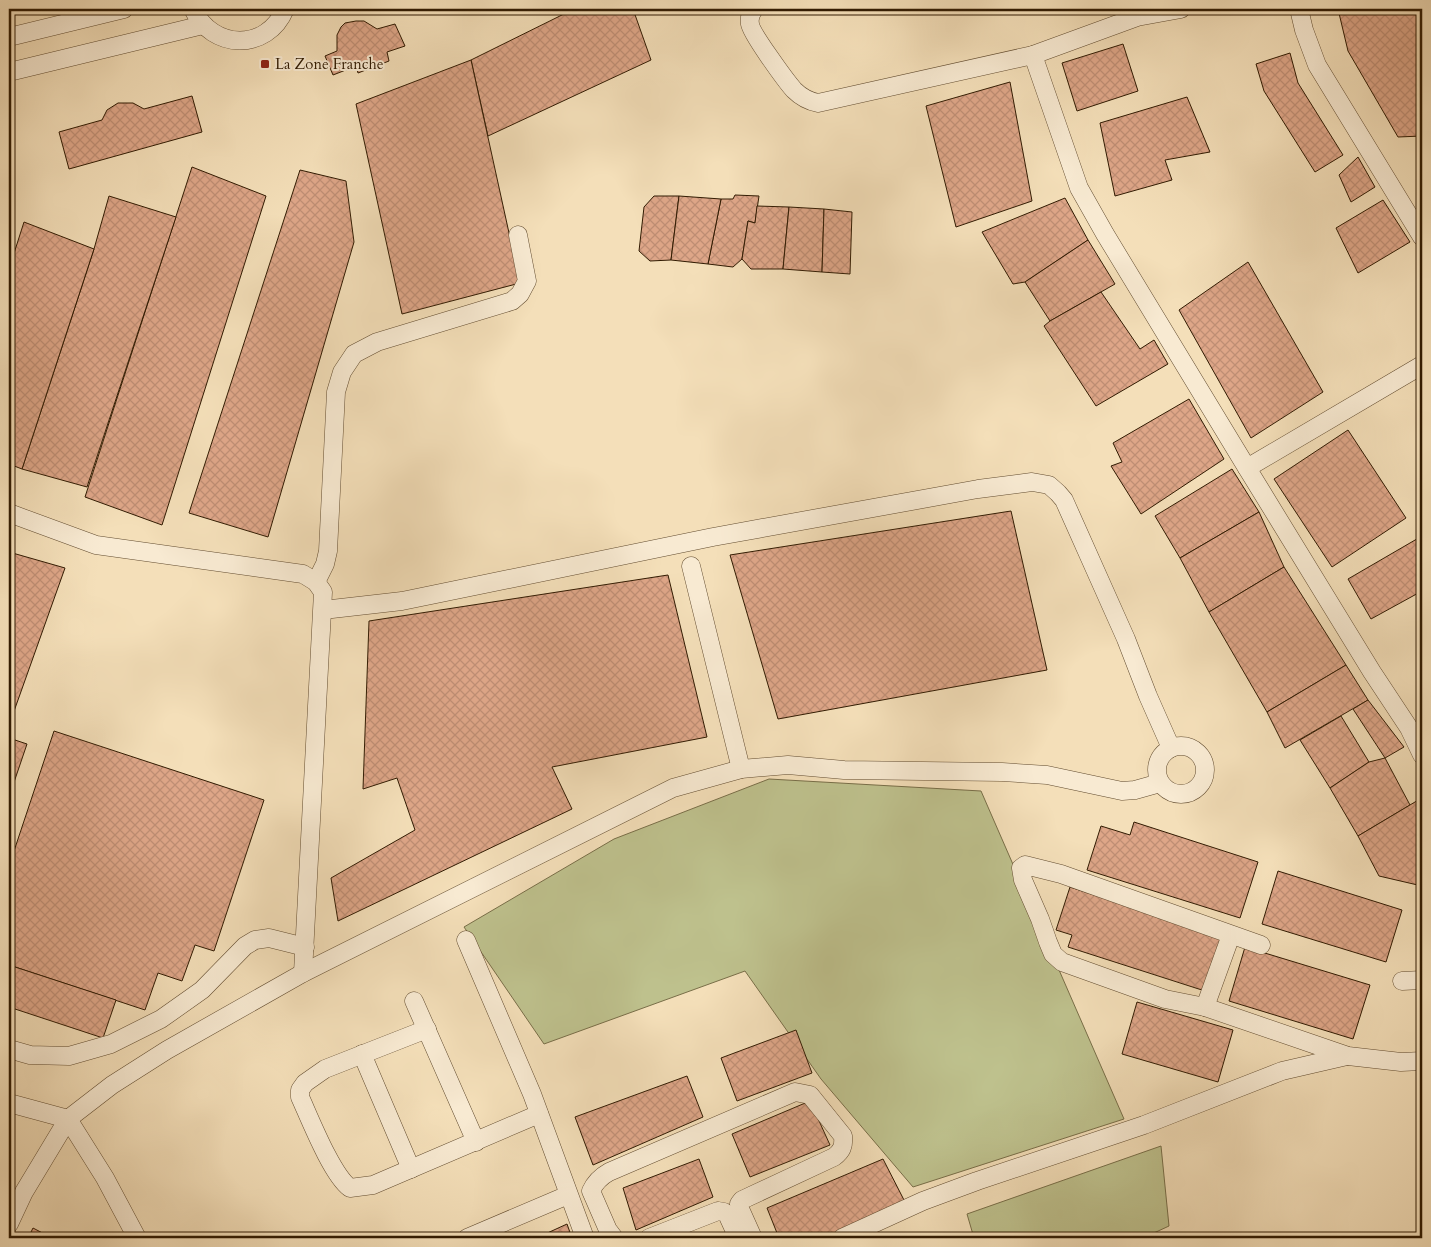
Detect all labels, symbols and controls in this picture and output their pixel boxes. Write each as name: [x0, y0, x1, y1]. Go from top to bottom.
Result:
place label: La Zone Franche: [275, 54, 384, 74]
marker: La Zone Franche: [259, 58, 271, 70]

